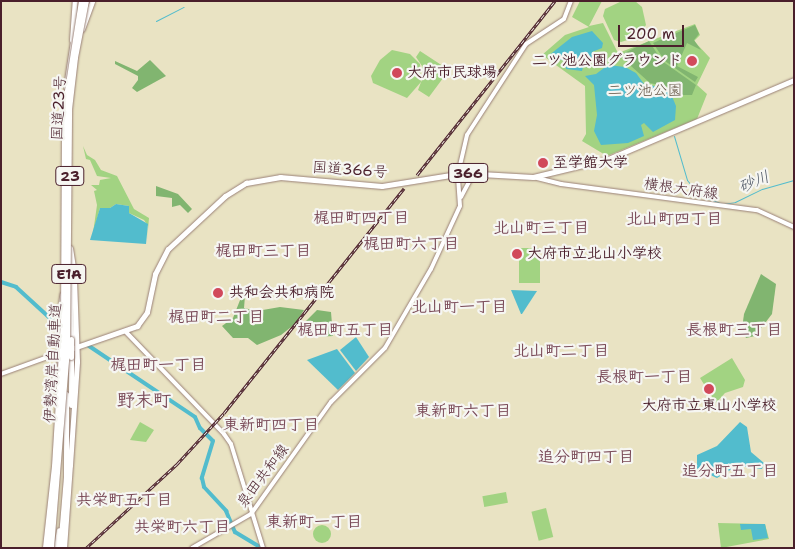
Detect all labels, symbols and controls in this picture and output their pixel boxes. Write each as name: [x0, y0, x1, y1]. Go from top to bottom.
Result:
scale bar: [620, 15, 686, 47]
text: 200 m: [626, 24, 675, 44]
place label: 二ツ池公園グラウンド: [532, 52, 682, 70]
marker: 二ツ池公園グラウンド: [686, 55, 698, 67]
place label: 大府市民球場: [407, 64, 497, 82]
marker: 大府市民球場: [391, 67, 403, 79]
street label: 国道23号: [48, 75, 70, 141]
park label: 二ツ池公園: [608, 82, 682, 100]
place label: 至学館大学: [553, 154, 628, 172]
marker: 至学館大学: [537, 157, 549, 169]
street label: 国道366号: [312, 158, 388, 182]
road number: 366: [448, 162, 488, 184]
road number: 23: [55, 165, 85, 188]
water label: 砂川: [736, 167, 772, 197]
street label: 横根大府線: [643, 175, 719, 203]
district label: 梶田町四丁目: [313, 208, 409, 228]
district label: 北山町四丁目: [626, 209, 722, 229]
district label: 北山町三丁目: [493, 218, 589, 238]
district label: 梶田町六丁目: [363, 234, 459, 254]
district label: 梶田町三丁目: [215, 241, 311, 261]
place label: 大府市立北山小学校: [527, 245, 662, 263]
marker: 大府市立北山小学校: [511, 248, 523, 260]
road number: E1A: [50, 262, 88, 286]
place label: 共和会共和病院: [229, 284, 334, 302]
marker: 共和会共和病院: [211, 286, 225, 300]
district label: 北山町一丁目: [411, 297, 507, 317]
street label: 伊勢湾岸自動車道: [41, 303, 65, 423]
district label: 梶田町二丁目: [168, 307, 264, 327]
district label: 梶田町五丁目: [297, 320, 393, 340]
district label: 長根町三丁目: [686, 320, 782, 340]
district label: 北山町二丁目: [513, 341, 609, 361]
district label: 梶田町一丁目: [110, 355, 206, 375]
district label: 長根町一丁目: [596, 367, 692, 387]
marker: 大府市立東山小学校: [703, 383, 715, 395]
district label: 野末町: [117, 389, 171, 411]
place label: 大府市立東山小学校: [642, 397, 776, 415]
district label: 東新町六丁目: [415, 401, 511, 421]
district label: 東新町四丁目: [223, 415, 319, 435]
street label: 泉田共和線: [233, 441, 293, 511]
district label: 追分町四丁目: [538, 447, 634, 467]
district label: 追分町五丁目: [682, 461, 778, 481]
district label: 共栄町五丁目: [76, 490, 172, 510]
district label: 東新町一丁目: [266, 512, 362, 532]
district label: 共栄町六丁目: [134, 517, 230, 537]

